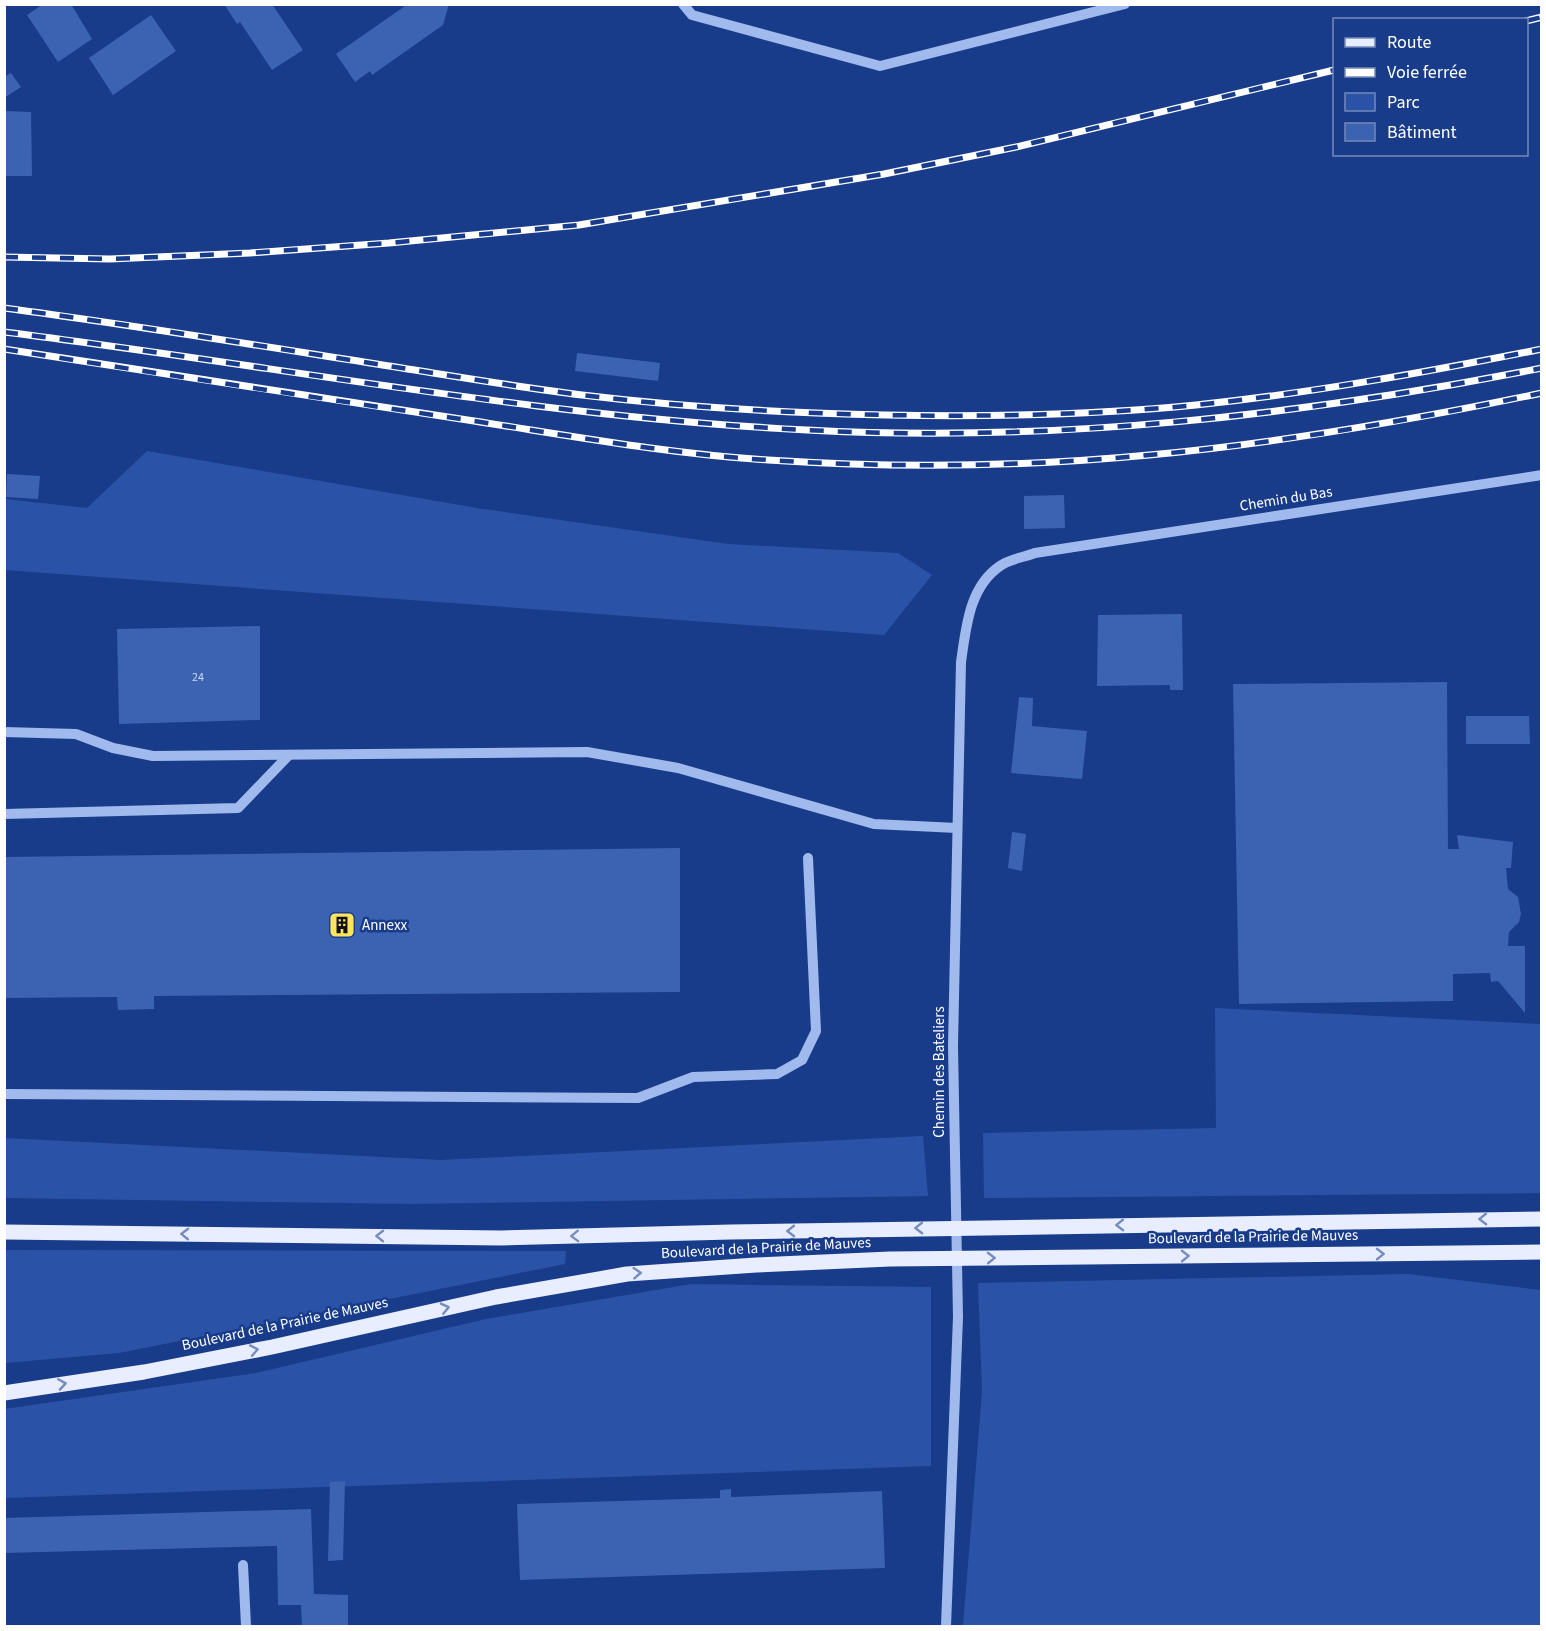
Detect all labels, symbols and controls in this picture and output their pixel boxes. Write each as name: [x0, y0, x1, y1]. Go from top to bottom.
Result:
legend: [1333, 18, 1528, 156]
text: Route: [1387, 30, 1431, 55]
text: Voie ferrée: [1387, 60, 1467, 85]
text: Parc: [1387, 90, 1420, 115]
text: Bâtiment: [1387, 120, 1457, 145]
street label: Chemin du Bas: [1238, 481, 1334, 517]
house number: 24: [192, 669, 204, 686]
building icon: Annexx: [327, 910, 357, 940]
place label: Annexx: [362, 915, 408, 936]
street label: Chemin des Bateliers: [929, 1006, 950, 1138]
one-way arrow: [1479, 1213, 1488, 1226]
one-way arrow: [1116, 1219, 1125, 1231]
one-way arrow: [915, 1222, 924, 1235]
one-way arrow: [786, 1225, 795, 1237]
street label: Boulevard de la Prairie de Mauves: [1148, 1225, 1358, 1249]
one-way arrow: [180, 1228, 189, 1240]
one-way arrow: [375, 1230, 384, 1243]
one-way arrow: [570, 1230, 579, 1242]
street label: Boulevard de la Prairie de Mauves: [660, 1232, 872, 1264]
one-way arrow: [1375, 1248, 1384, 1260]
one-way arrow: [1180, 1250, 1189, 1262]
one-way arrow: [986, 1252, 995, 1264]
one-way arrow: [632, 1267, 641, 1280]
street label: Boulevard de la Prairie de Mauves: [180, 1292, 390, 1356]
one-way arrow: [440, 1302, 450, 1315]
one-way arrow: [249, 1344, 259, 1357]
one-way arrow: [58, 1379, 67, 1391]

